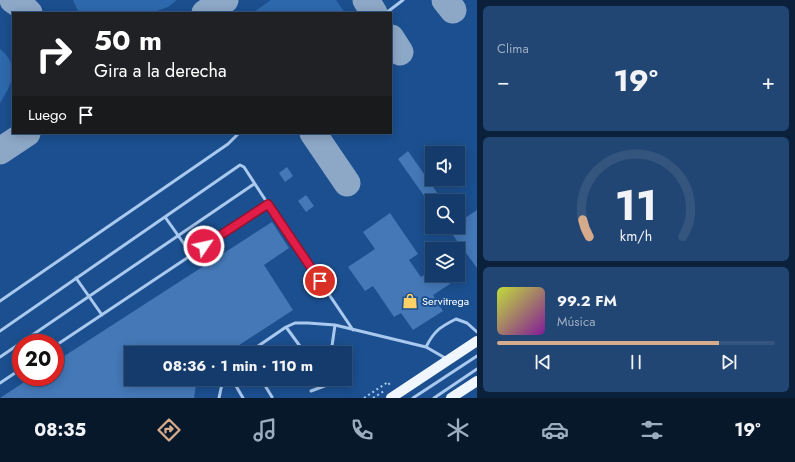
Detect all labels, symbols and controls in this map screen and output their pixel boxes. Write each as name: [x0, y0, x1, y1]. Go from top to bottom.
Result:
text: 50 m: [94, 20, 162, 61]
icon: right: [28, 28, 80, 80]
text: Clima: [497, 39, 529, 58]
text: Gira a la derecha: [94, 58, 227, 84]
text: 19°: [614, 59, 658, 102]
text: −: [497, 65, 510, 97]
text: +: [761, 65, 775, 97]
text: Luego: [28, 104, 67, 126]
icon: arrive: [75, 104, 97, 126]
map controls: [425, 146, 465, 282]
button: sound: [425, 146, 465, 186]
text: 11: [615, 175, 657, 236]
button: search: [425, 194, 465, 234]
position arrow: [183, 225, 225, 267]
text: km/h: [620, 226, 652, 246]
button: layers: [425, 242, 465, 282]
pin: [303, 264, 337, 298]
icon: arrive: [309, 270, 331, 292]
text: 99.2 FM: [557, 290, 617, 312]
shop icon: Servitrega: [401, 292, 419, 310]
place label: Servitrega: [422, 293, 469, 309]
text: Música: [557, 312, 595, 331]
speed limit sign: 20: [12, 334, 64, 386]
icon: previous: [532, 351, 554, 373]
icon: pause: [625, 351, 647, 373]
icon: next: [718, 351, 740, 373]
text: 08:36 · 1 min · 110 m: [163, 355, 313, 377]
icon: directions: [155, 416, 183, 444]
icon: music: [251, 416, 279, 444]
icon: phone: [348, 416, 376, 444]
icon: climate: [444, 416, 472, 444]
icon: car: [541, 416, 569, 444]
icon: filters: [638, 416, 666, 444]
text: 08:35: [34, 417, 86, 443]
text: 19°: [734, 417, 761, 443]

